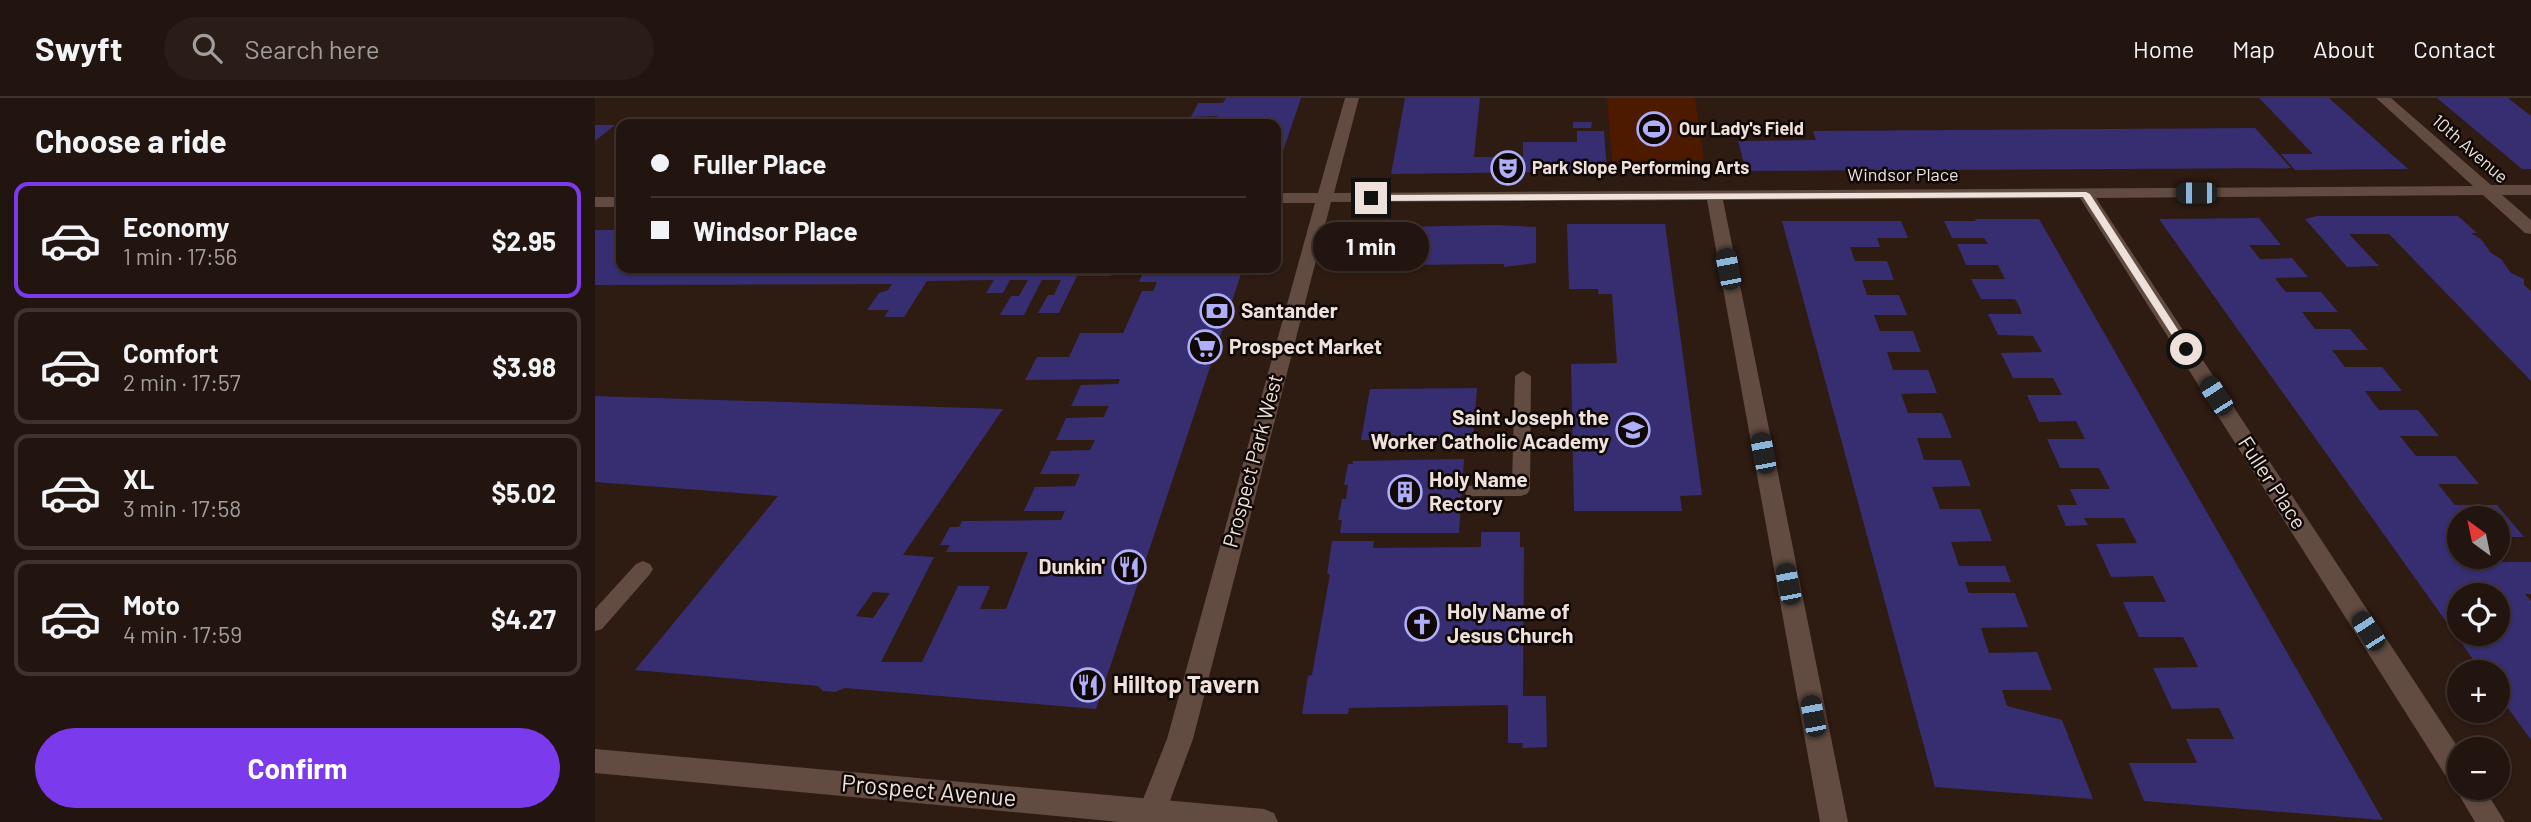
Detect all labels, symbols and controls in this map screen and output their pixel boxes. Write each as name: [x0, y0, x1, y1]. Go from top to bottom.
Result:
search box: [164, 17, 654, 80]
text: Swyft: [35, 28, 122, 68]
icon: search: [188, 29, 226, 67]
text: Search here: [244, 33, 380, 64]
text: Home: [2133, 34, 2194, 63]
text: Map: [2232, 34, 2275, 63]
text: About: [2313, 34, 2375, 63]
text: Contact: [2413, 34, 2496, 63]
street label: 10th Avenue: [2428, 109, 2513, 187]
sports icon: Our Lady's Field: [1635, 110, 1673, 148]
place label: Our Lady's Field: [1679, 117, 1804, 139]
text: Choose a ride: [35, 121, 227, 159]
text: Fuller Place: [693, 148, 826, 179]
theatre icon: Park Slope Performing Arts: [1489, 149, 1527, 187]
place label: Park Slope Performing Arts: [1532, 156, 1749, 178]
street label: Windsor Place: [1847, 163, 1959, 185]
route end: [1355, 182, 1387, 214]
car: [2176, 183, 2218, 204]
icon: car: [39, 209, 102, 272]
text: Economy: [123, 211, 229, 242]
text: Windsor Place: [693, 215, 858, 246]
callout: 1 min: [1313, 222, 1429, 272]
text: $2.95: [492, 225, 556, 256]
text: 1 min: [1346, 232, 1396, 260]
text: 1 min · 17:56: [123, 242, 237, 270]
car: [1714, 246, 1743, 292]
bank icon: Santander: [1198, 292, 1236, 330]
place label: Santander: [1241, 297, 1338, 322]
supermarket icon: Prospect Market: [1186, 328, 1224, 366]
place label: Prospect Market: [1229, 333, 1382, 358]
route start: [2170, 333, 2202, 365]
icon: car: [39, 335, 102, 398]
text: Comfort: [123, 337, 219, 368]
text: $3.98: [492, 351, 556, 382]
text: 2 min · 17:57: [123, 368, 241, 396]
street label: Prospect Park West: [1216, 371, 1287, 550]
car: [2196, 373, 2237, 419]
place label: Saint Joseph the Worker Catholic Academy: [1370, 404, 1609, 453]
school or university icon: Saint Joseph the Worker Catholic Academy: [1614, 411, 1652, 449]
car: [1749, 430, 1778, 476]
street label: Fuller Place: [2234, 431, 2313, 533]
icon: car: [39, 461, 102, 524]
text: XL: [123, 463, 154, 494]
place label: Holy Name Rectory: [1429, 466, 1528, 515]
building icon: Holy Name Rectory: [1386, 473, 1424, 511]
text: $5.02: [491, 477, 556, 508]
text: 3 min · 17:58: [123, 494, 241, 522]
north arrow: [2447, 506, 2509, 569]
map controls: [2447, 506, 2510, 800]
restaurant icon: Dunkin': [1110, 548, 1148, 586]
place label: Dunkin': [1039, 553, 1105, 578]
car: [1774, 561, 1803, 607]
button: locate: [2447, 583, 2510, 646]
icon: car: [39, 587, 102, 650]
text: Moto: [123, 589, 180, 620]
place label: Holy Name of Jesus Church: [1447, 598, 1574, 647]
text: $4.27: [491, 603, 556, 634]
church icon: Holy Name of Jesus Church: [1403, 605, 1441, 643]
car: [2348, 608, 2389, 654]
text: 4 min · 17:59: [123, 620, 242, 648]
button: +: [2447, 660, 2510, 723]
restaurant icon: Hilltop Tavern: [1069, 666, 1107, 704]
place label: Hilltop Tavern: [1113, 669, 1259, 698]
car: [1799, 693, 1828, 739]
button: Confirm: [35, 728, 560, 808]
button: −: [2447, 737, 2510, 800]
street label: Prospect Avenue: [840, 767, 1018, 812]

